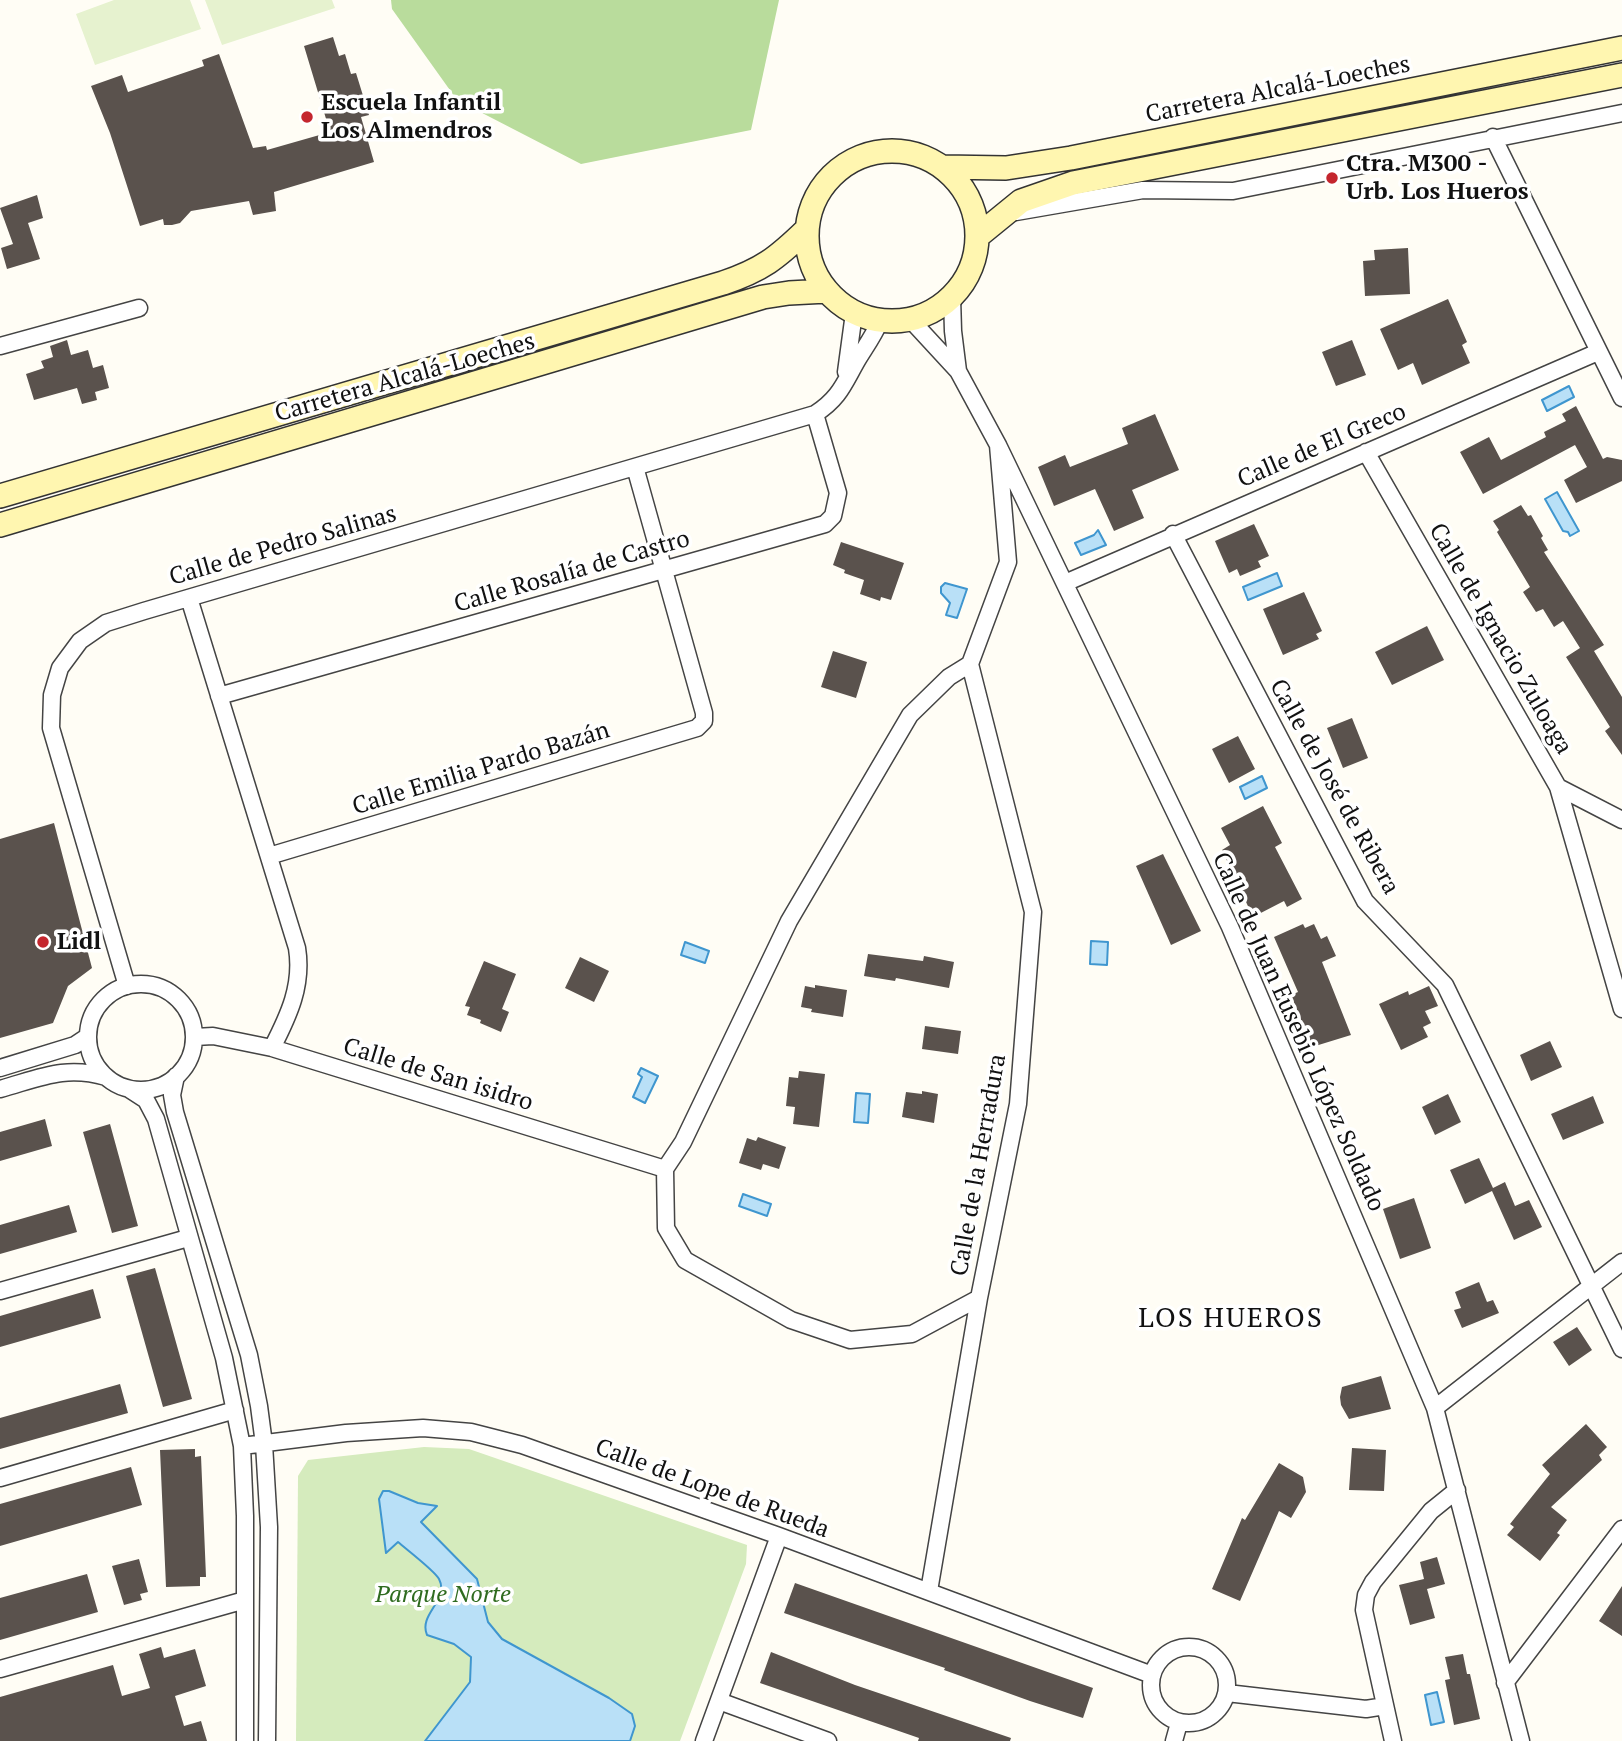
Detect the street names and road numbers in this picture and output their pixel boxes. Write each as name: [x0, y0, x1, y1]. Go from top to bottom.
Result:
street label: Carretera Alcalá-Loeches: [1143, 50, 1413, 130]
street label: Carretera Alcalá-Loeches: [272, 327, 538, 429]
street label: Calle de El Greco: [1234, 398, 1410, 494]
street label: Calle de Pedro Salinas: [166, 500, 400, 592]
street label: Calle de Ignacio Zuloaga: [1422, 518, 1578, 760]
street label: Calle Rosalía de Castro: [451, 525, 693, 619]
street label: Calle de José de Ribera: [1263, 675, 1405, 899]
street label: Calle Emilia Pardo Bazán: [349, 716, 613, 822]
street label: Calle de Juan Eusebio López Soldado: [1206, 848, 1390, 1216]
street label: Calle de San isidro: [340, 1032, 536, 1118]
street label: Calle de la Herradura: [945, 1052, 1013, 1278]
street label: Calle de Lope de Rueda: [591, 1433, 833, 1545]

